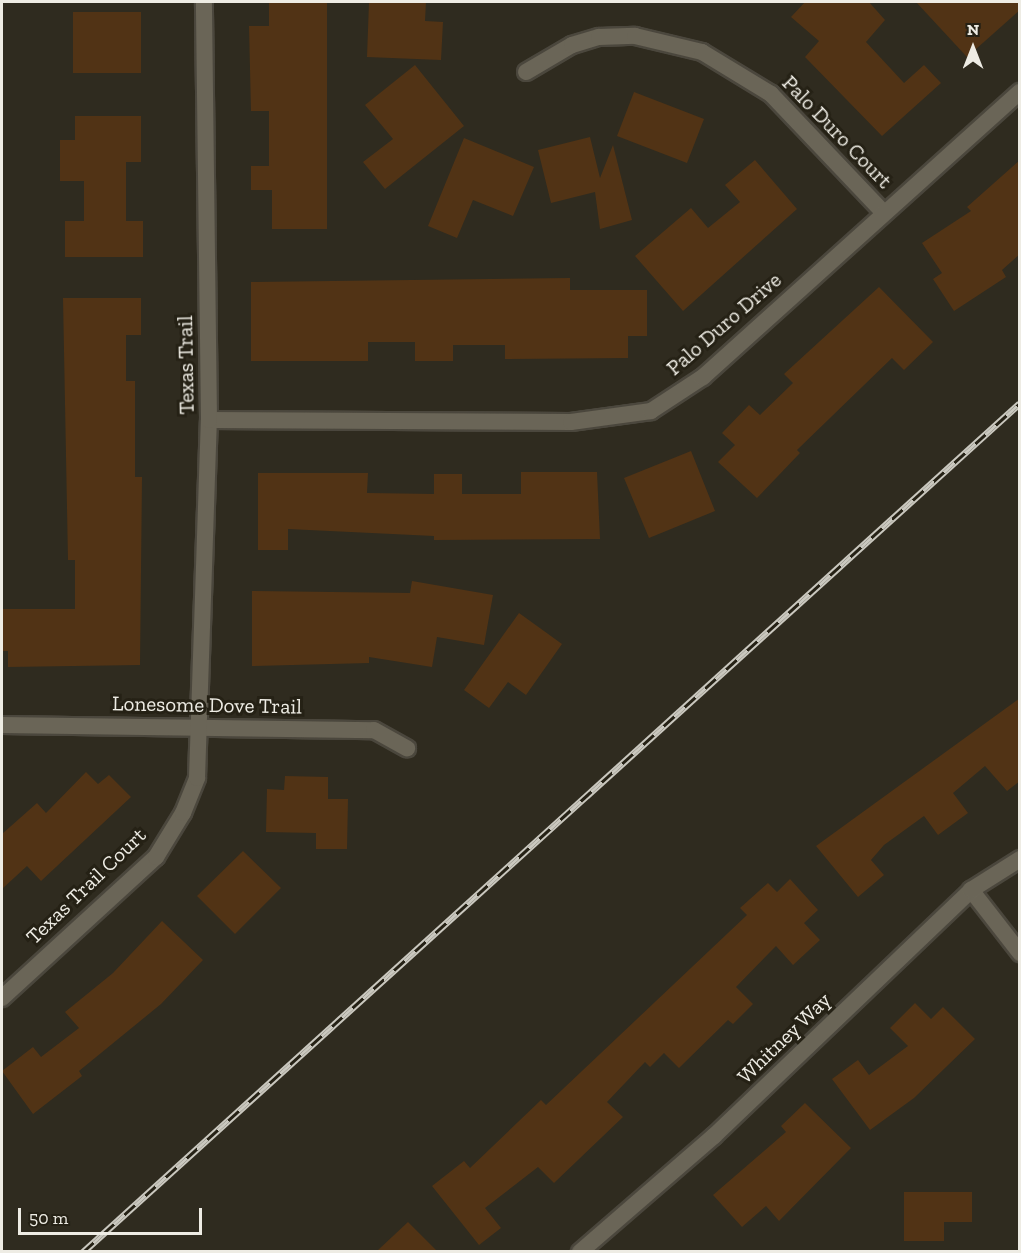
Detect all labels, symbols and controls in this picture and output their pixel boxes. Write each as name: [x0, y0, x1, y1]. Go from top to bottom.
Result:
north arrow: [943, 18, 1003, 78]
text: N: [967, 20, 979, 39]
street label: Palo Duro Court: [777, 70, 897, 194]
street label: Palo Duro Drive: [662, 267, 786, 381]
street label: Texas Trail: [173, 315, 199, 415]
street label: Lonesome Dove Trail: [112, 691, 302, 719]
street label: Texas Trail Court: [21, 822, 151, 950]
street label: Whitney Way: [732, 987, 836, 1089]
scale bar: [21, 1196, 206, 1234]
text: 50 m: [29, 1207, 68, 1229]

